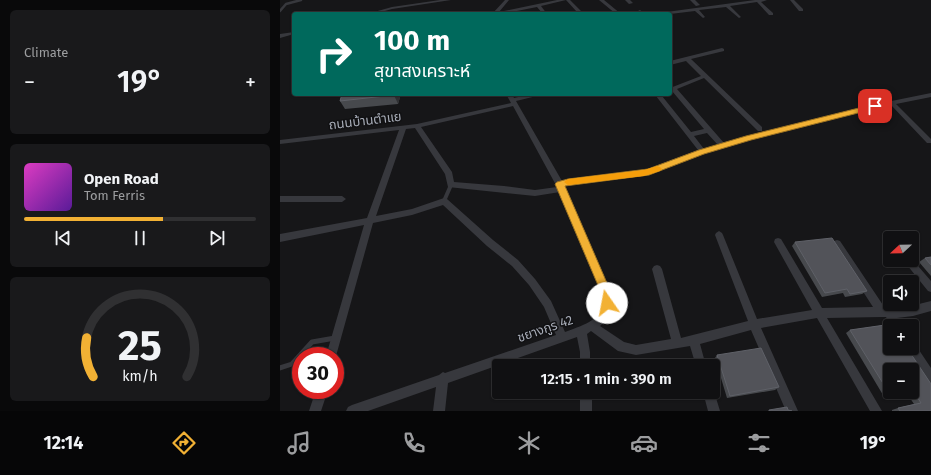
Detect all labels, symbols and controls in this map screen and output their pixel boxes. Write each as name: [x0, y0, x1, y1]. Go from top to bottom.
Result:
text: 100 m: [374, 24, 450, 57]
icon: right: [308, 28, 360, 80]
text: Climate: [24, 45, 68, 60]
text: สุขาสงเคราะห์: [374, 60, 470, 82]
text: 19°: [117, 64, 163, 100]
text: −: [24, 69, 35, 96]
text: +: [245, 69, 256, 96]
pin: [858, 89, 892, 123]
icon: arrive: [864, 95, 886, 117]
street label: ถนนบ้านตำแย: [328, 109, 402, 132]
text: Open Road: [84, 170, 159, 188]
text: Tom Ferris: [84, 188, 145, 203]
icon: previous: [52, 227, 74, 249]
icon: pause: [129, 227, 151, 249]
icon: next: [206, 227, 228, 249]
north arrow: [883, 231, 919, 267]
map controls: [883, 231, 919, 399]
button: sound: [883, 275, 919, 311]
position arrow: [586, 282, 628, 324]
street label: ชยางกูร 42: [515, 312, 575, 345]
button: +: [883, 319, 919, 355]
text: 25: [118, 321, 162, 371]
speed limit sign: 30: [292, 347, 344, 399]
button: −: [883, 363, 919, 399]
text: km/h: [122, 368, 158, 385]
text: 12:15 · 1 min · 390 m: [540, 370, 672, 388]
icon: directions: [170, 429, 198, 457]
icon: music: [285, 429, 313, 457]
icon: phone: [400, 429, 428, 457]
icon: climate: [515, 429, 543, 457]
icon: car: [630, 429, 658, 457]
icon: filters: [745, 429, 773, 457]
text: 12:14: [43, 432, 83, 454]
text: 19°: [860, 432, 888, 454]

